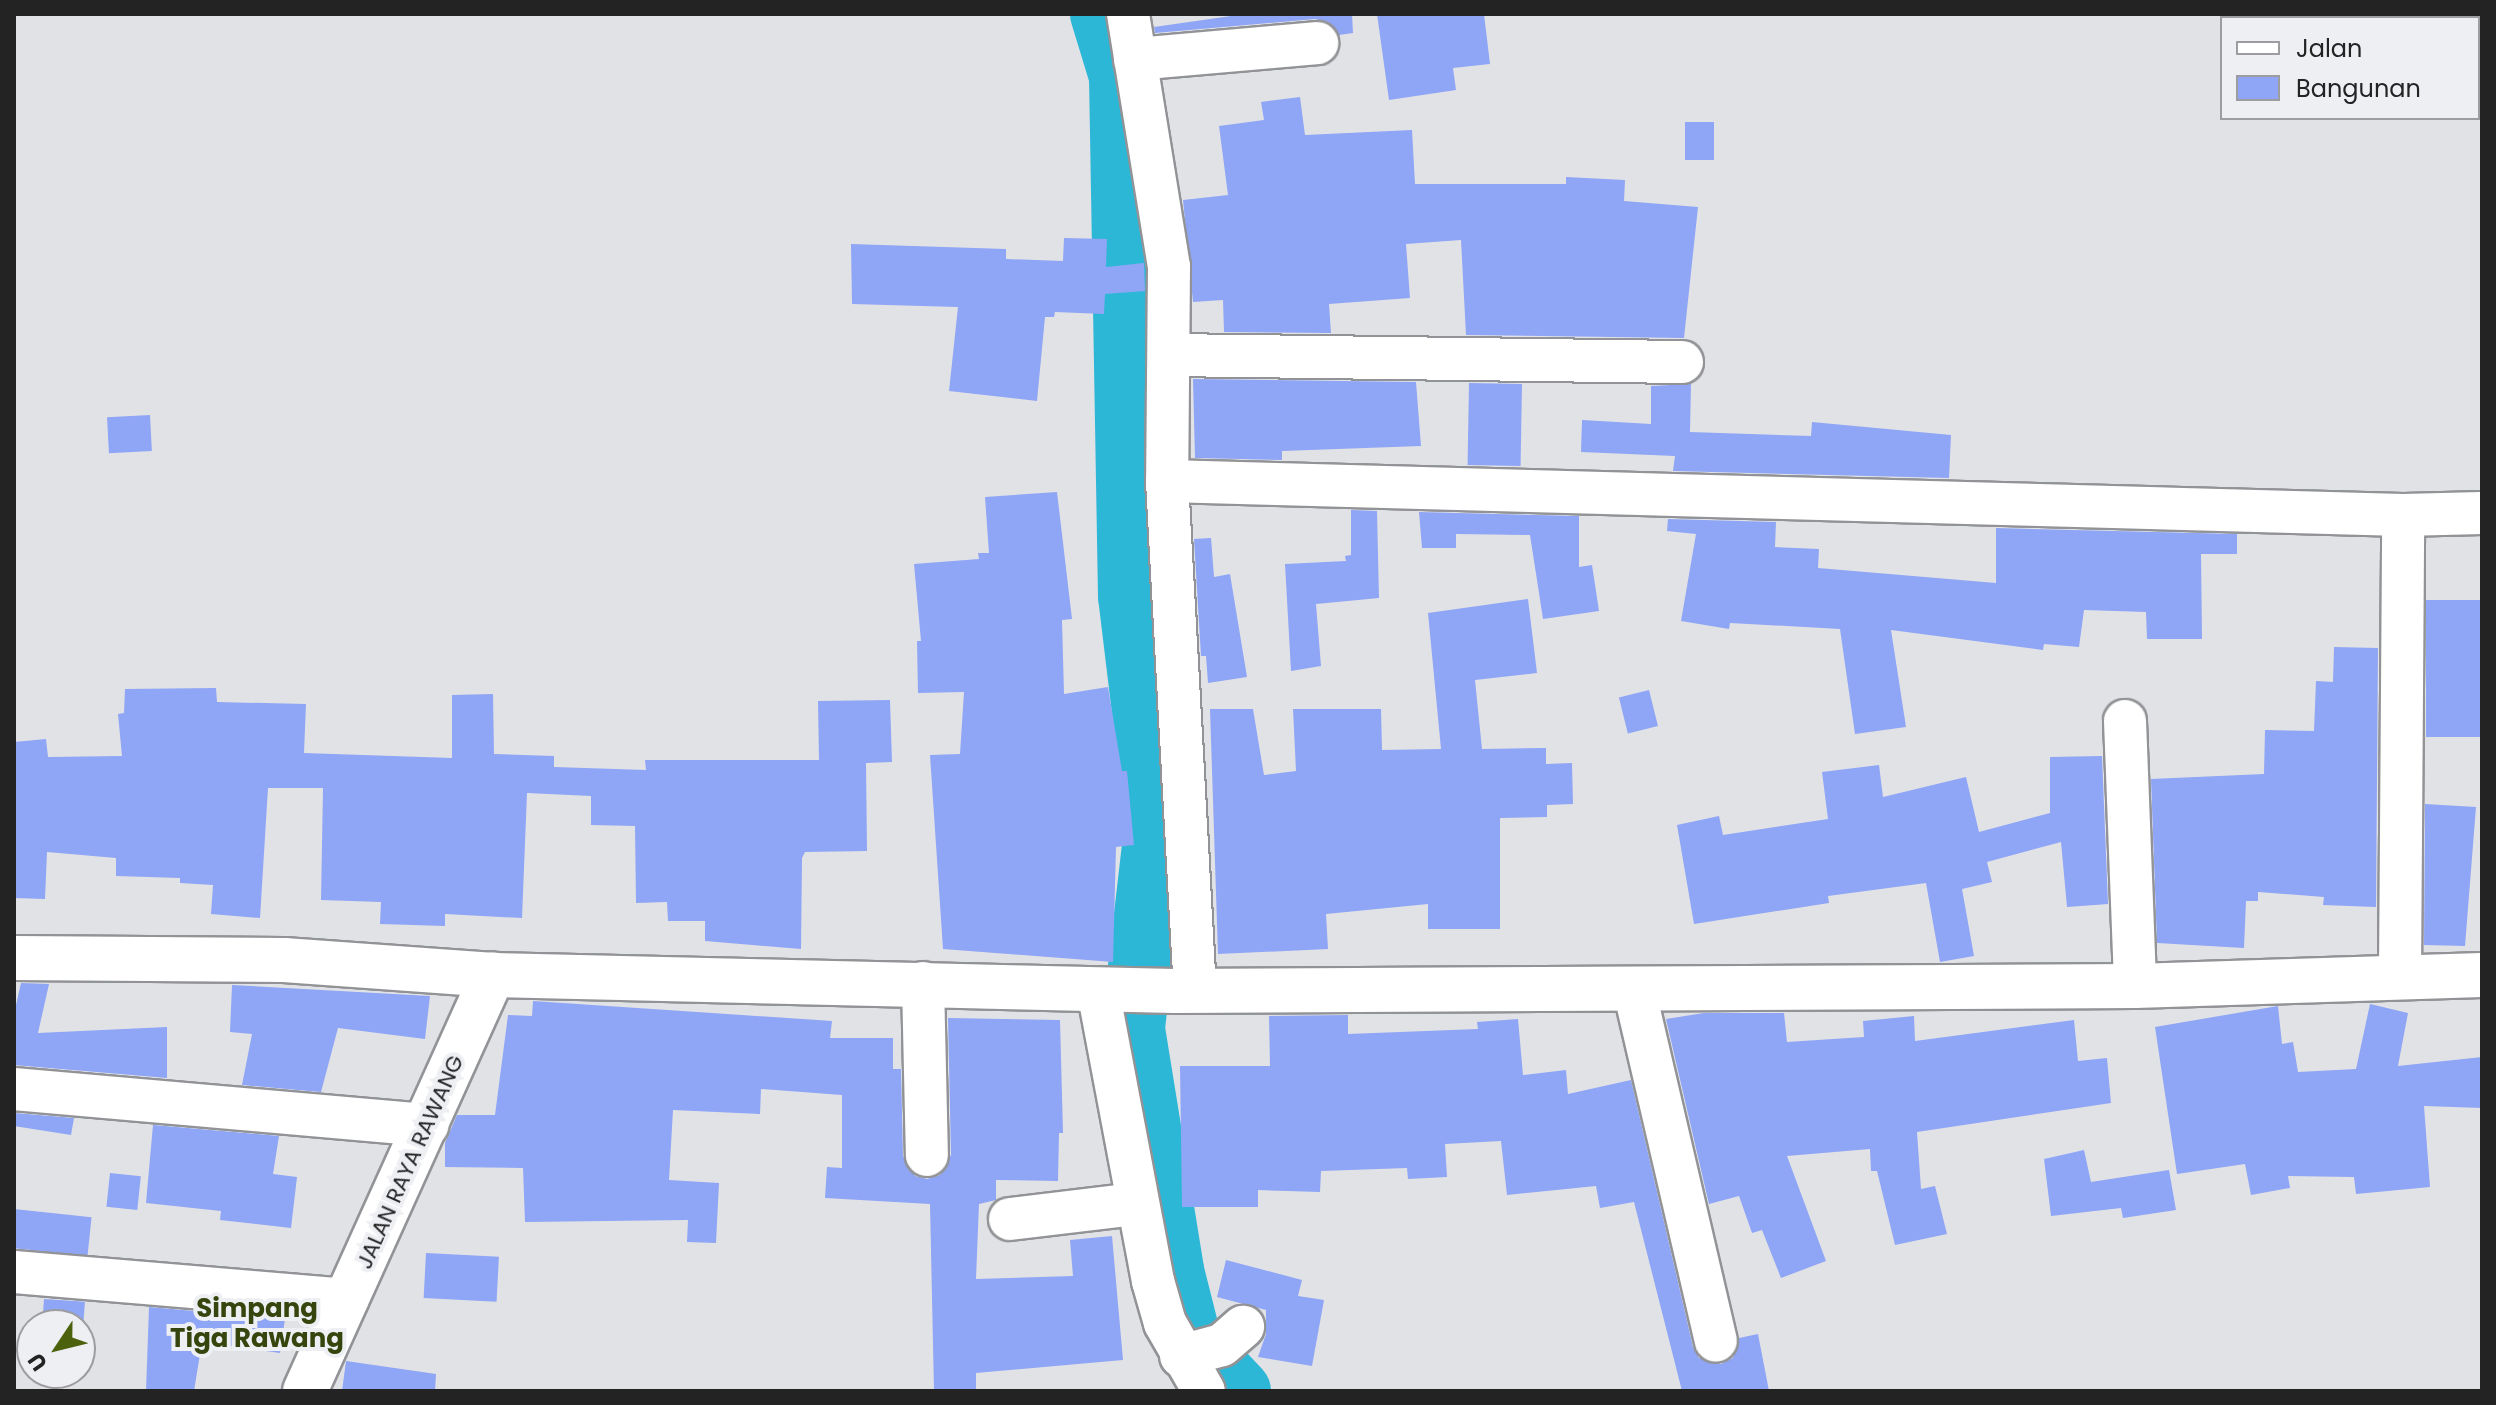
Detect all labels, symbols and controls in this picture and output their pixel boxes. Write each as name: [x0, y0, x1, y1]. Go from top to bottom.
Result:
legend: [2220, 16, 2480, 120]
text: Jalan: [2296, 32, 2362, 65]
text: Bangunan: [2296, 72, 2421, 105]
street label: JALAN RAYA RAWANG: [351, 1051, 469, 1273]
district label: Simpang Tiga Rawang: [170, 1293, 344, 1354]
north arrow: [16, 1309, 96, 1389]
text: U: [20, 1347, 55, 1377]

